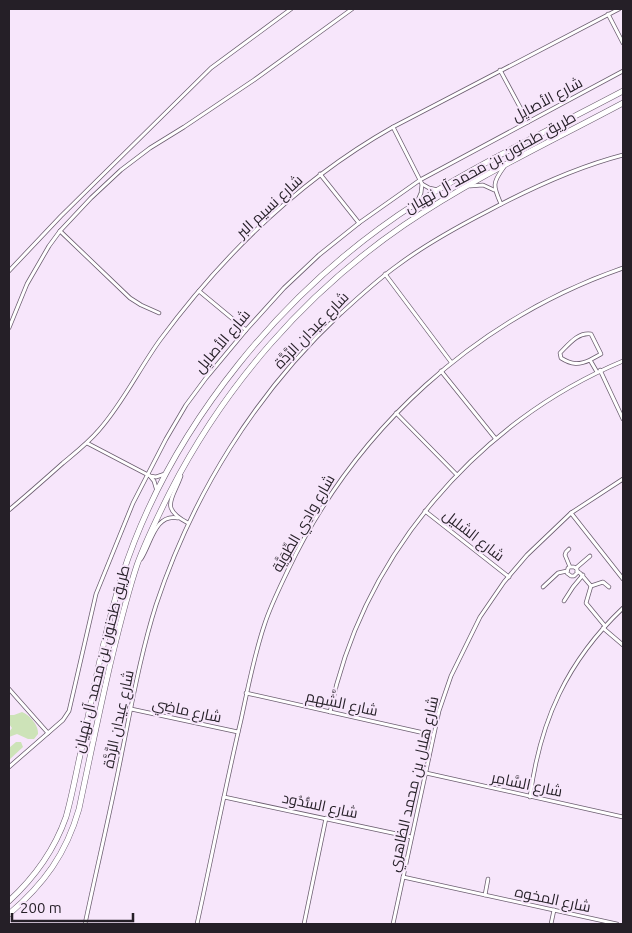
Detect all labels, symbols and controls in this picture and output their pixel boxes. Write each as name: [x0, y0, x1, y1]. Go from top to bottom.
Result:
street label: شارع الأصايِل: [509, 73, 587, 127]
street label: طريق طحنون بن محمد آل نهيان: [402, 108, 579, 218]
street label: شارع نسيم البر: [232, 171, 308, 244]
street label: شارع عِيدان الرَّدَّة: [270, 288, 354, 374]
street label: شارع الأصايِل: [191, 306, 256, 378]
street label: شارع وادِي الطِّوَيَّة: [268, 471, 341, 577]
street label: شارع الشليل: [438, 506, 508, 567]
street label: طريق طحنون بن محمد آل نهيان: [69, 563, 135, 755]
street label: شارع عِيدان الرَّدَّة: [99, 668, 140, 770]
street label: شارع الشَّهم: [304, 684, 380, 722]
street label: شارع ماضِي: [150, 694, 223, 730]
street label: شارع هلال بن محمد الظاهري: [384, 694, 445, 874]
street label: شارع السَّامِر: [488, 768, 564, 803]
street label: شارع السُّدُود: [280, 789, 359, 824]
street label: شارع المخوه: [513, 883, 593, 918]
scale bar: [12, 890, 134, 922]
text: 200 m: [20, 899, 62, 916]

